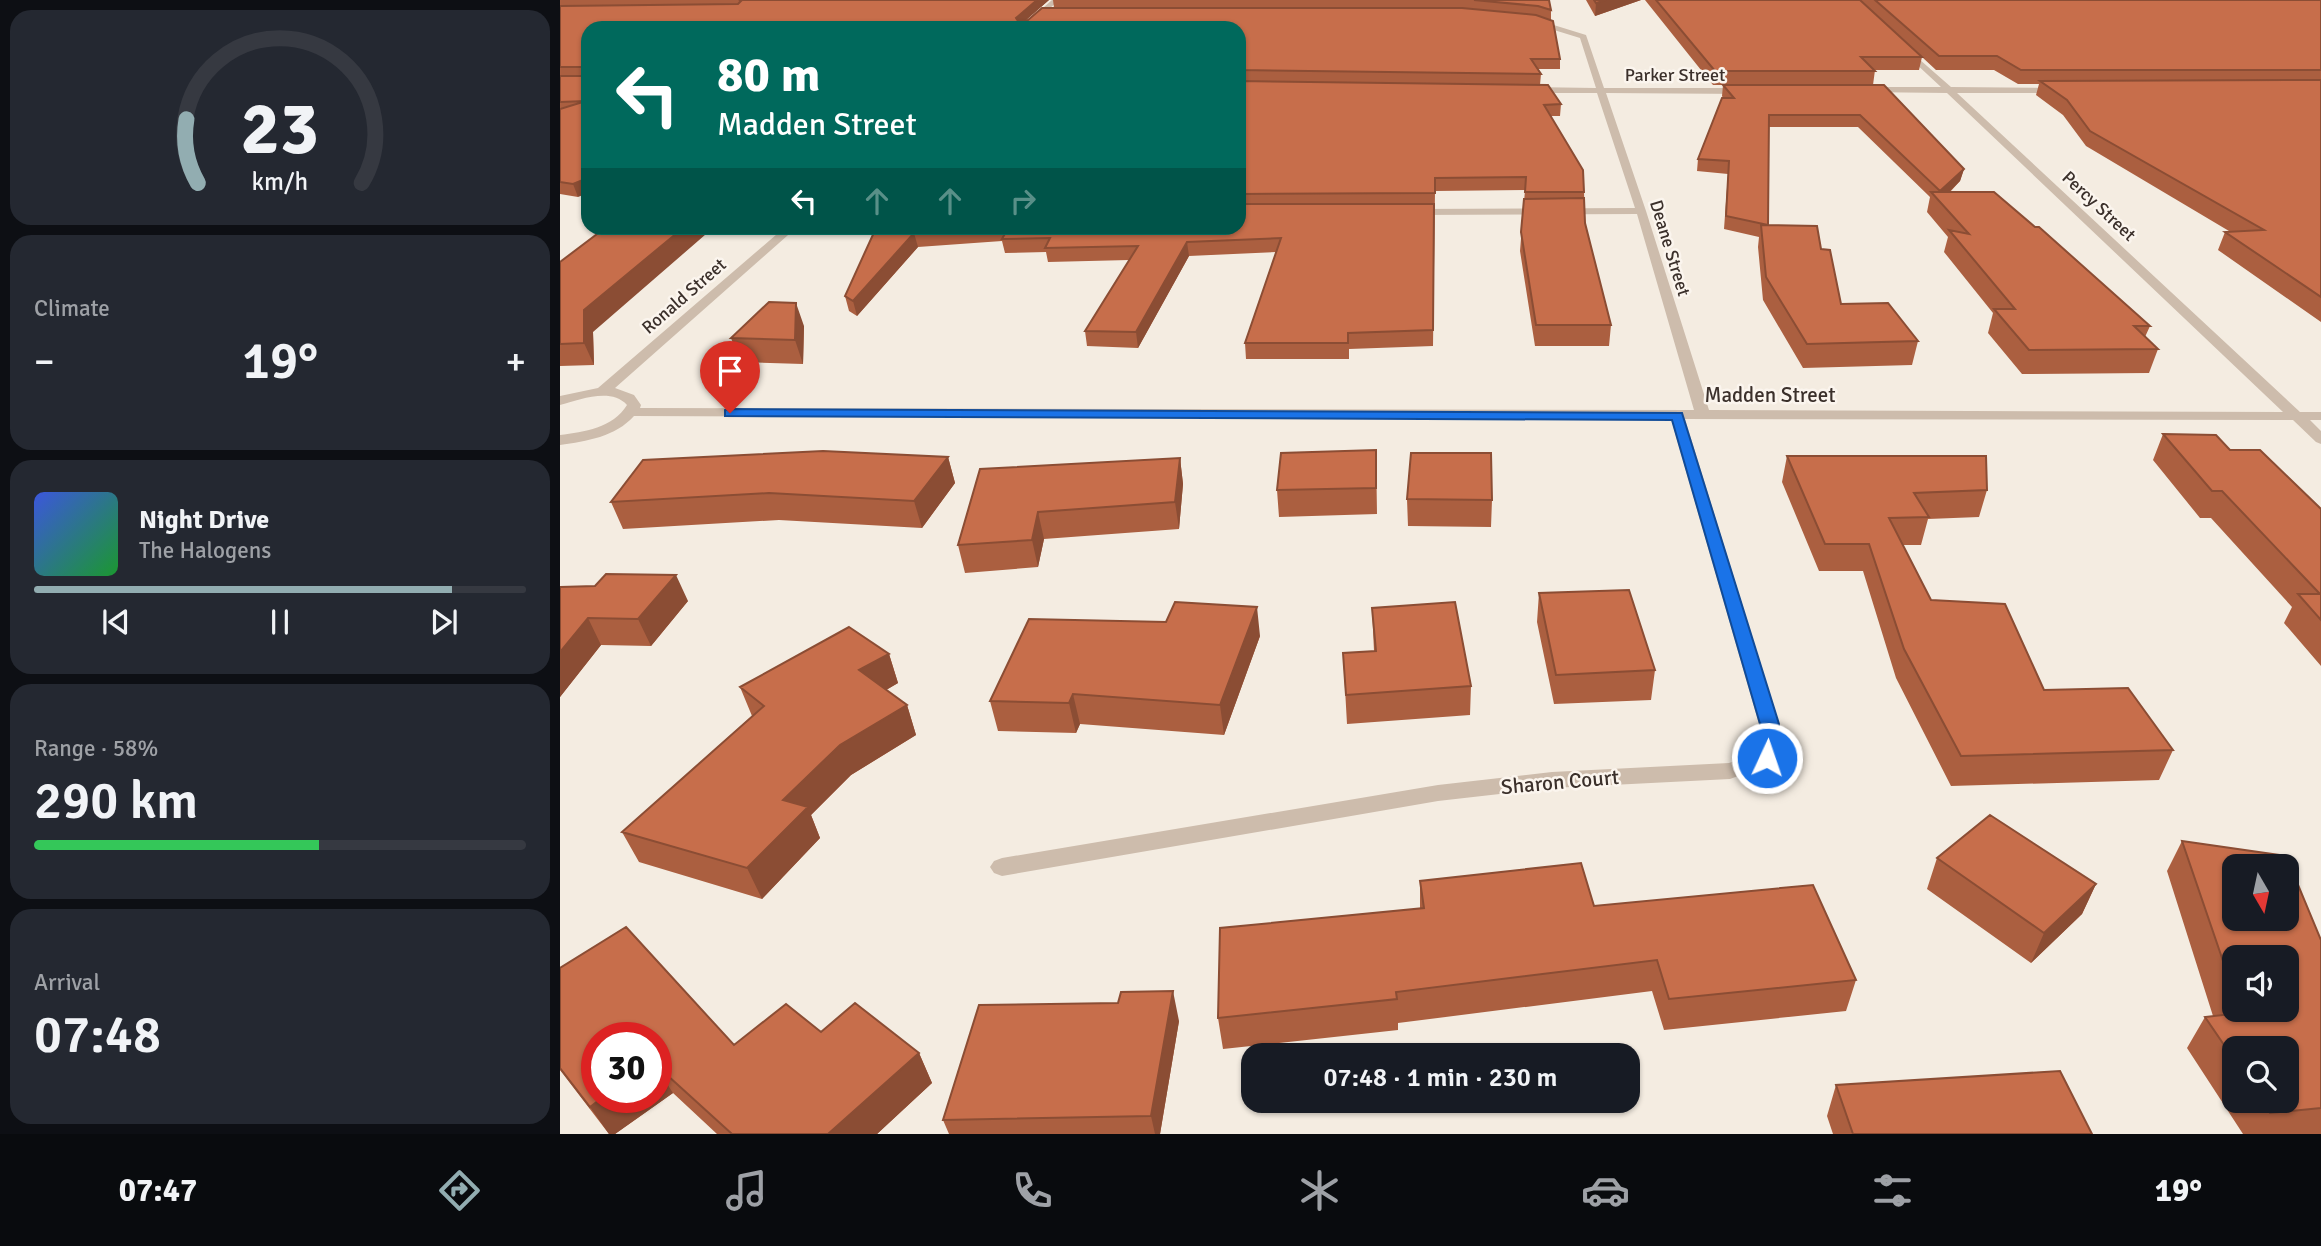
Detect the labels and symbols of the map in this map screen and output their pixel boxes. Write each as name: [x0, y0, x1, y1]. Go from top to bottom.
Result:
street label: Parker Street: [1625, 64, 1725, 86]
street label: Percy Street: [2058, 166, 2140, 246]
street label: Deane Street: [1645, 197, 1695, 299]
street label: Ronald Street: [637, 253, 731, 339]
pin: [700, 341, 760, 413]
street label: Madden Street: [1704, 382, 1836, 408]
position arrow: [1730, 721, 1804, 795]
street label: Sharon Court: [1500, 764, 1620, 800]
north arrow: [2222, 854, 2300, 931]
speed limit sign: 30: [581, 1022, 672, 1113]

